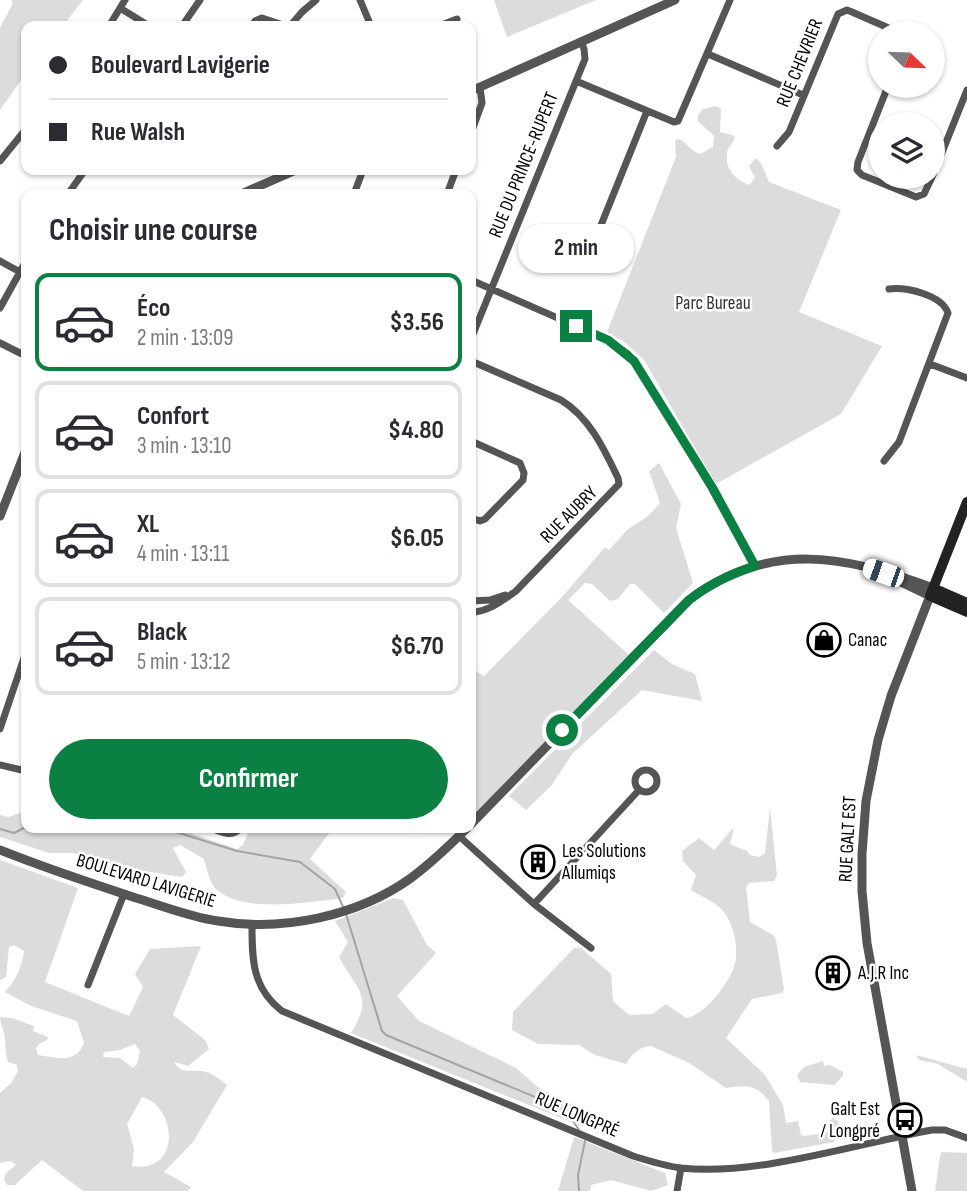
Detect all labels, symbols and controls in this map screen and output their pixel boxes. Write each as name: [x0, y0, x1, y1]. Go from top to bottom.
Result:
street label: RUE CHEVRIER: [772, 15, 828, 111]
north arrow: [868, 21, 945, 98]
map controls: [868, 21, 945, 189]
text: Boulevard Lavigerie: [91, 50, 270, 81]
street label: RUE DU PRINCE-RUPERT: [484, 88, 564, 241]
button: layers: [868, 112, 945, 189]
text: Rue Walsh: [91, 117, 185, 148]
text: Choisir une course: [49, 211, 258, 250]
callout: 2 min: [518, 224, 634, 274]
text: 2 min: [554, 234, 598, 262]
icon: car: [53, 291, 116, 354]
park label: Parc Bureau: [675, 292, 751, 315]
text: Éco: [137, 293, 170, 324]
text: $3.56: [389, 307, 444, 338]
route end: [560, 310, 592, 342]
text: 2 min · 13:09: [137, 324, 233, 352]
icon: car: [53, 399, 116, 462]
text: Confort: [137, 401, 209, 432]
text: $4.80: [388, 415, 444, 446]
text: 3 min · 13:10: [137, 432, 231, 460]
street label: RUE AUBRY: [536, 482, 602, 548]
icon: car: [53, 507, 116, 570]
text: XL: [137, 509, 159, 540]
text: $6.05: [390, 523, 444, 554]
text: 4 min · 13:11: [137, 540, 229, 568]
car: [860, 556, 907, 590]
icon: car: [53, 615, 116, 678]
text: Black: [137, 617, 187, 648]
shop icon: Canac: [805, 621, 843, 659]
place label: Canac: [848, 629, 887, 652]
text: $6.70: [390, 631, 444, 662]
text: 5 min · 13:12: [137, 648, 230, 676]
route start: [546, 714, 578, 746]
button: Confirmer: [49, 739, 448, 819]
street label: RUE GALT EST: [834, 795, 862, 883]
place label: Les Solutions Allumiqs: [561, 840, 646, 885]
building icon: Les Solutions Allumiqs: [519, 843, 557, 881]
street label: BOULEVARD LAVIGERIE: [74, 849, 218, 913]
building icon: A.J.R Inc: [814, 954, 852, 992]
place label: A.J.R Inc: [857, 962, 909, 985]
street label: RUE LONGPRÉ: [532, 1087, 622, 1143]
place label: Galt Est / Longpré: [820, 1098, 880, 1143]
bus stop icon: Galt Est / Longpré: [886, 1101, 924, 1139]

